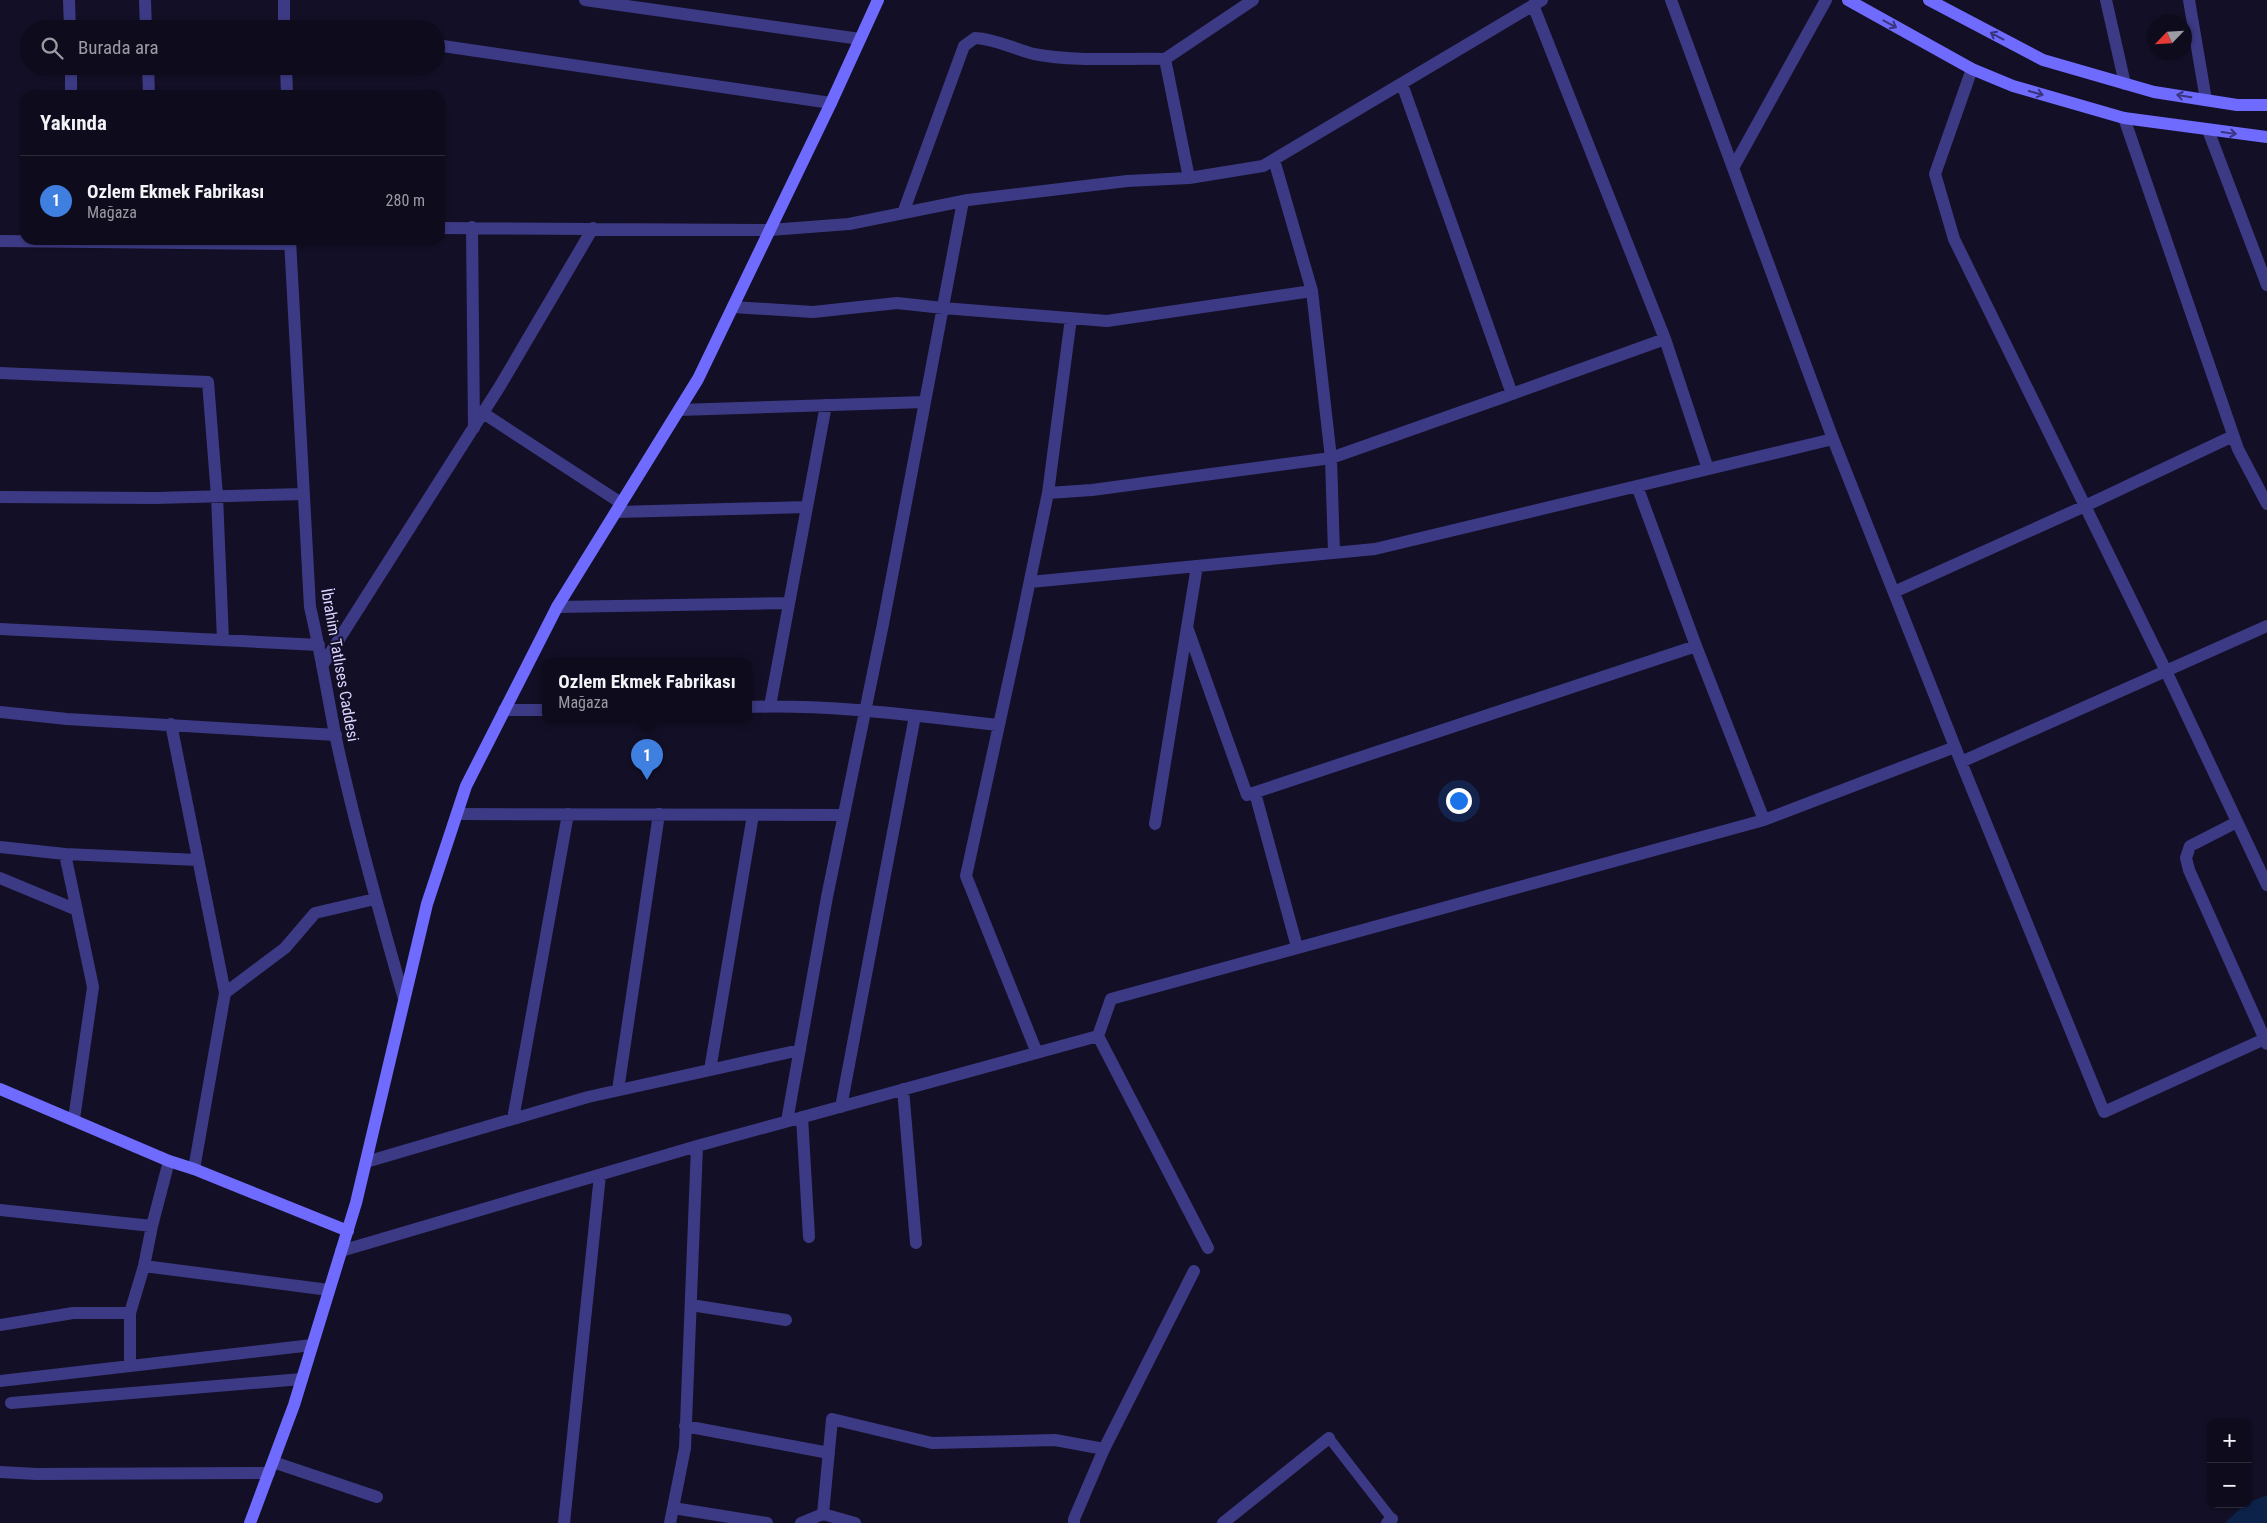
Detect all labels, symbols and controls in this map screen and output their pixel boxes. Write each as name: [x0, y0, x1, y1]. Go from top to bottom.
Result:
north arrow: [2147, 15, 2192, 60]
one-way arrow: [1882, 19, 1897, 29]
search box: [20, 20, 445, 75]
one-way arrow: [1990, 31, 2005, 40]
icon: search: [38, 34, 66, 62]
text: Burada ara: [78, 36, 159, 59]
one-way arrow: [2028, 89, 2044, 98]
one-way arrow: [2176, 91, 2192, 101]
text: Yakında: [40, 111, 107, 135]
one-way arrow: [2221, 128, 2237, 138]
text: Ozlem Ekmek Fabrikası: [87, 180, 264, 203]
text: 1: [52, 191, 60, 210]
text: 280 m: [386, 191, 425, 210]
text: Mağaza: [87, 203, 137, 222]
street label: İbrahim Tatlıses Caddesi: [317, 587, 363, 743]
popup: [542, 658, 752, 723]
text: Ozlem Ekmek Fabrikası: [558, 670, 736, 693]
text: Mağaza: [558, 693, 608, 712]
pin: 1: [631, 739, 663, 780]
your location: [1446, 788, 1472, 814]
map controls: [2207, 1418, 2252, 1508]
button: +: [2207, 1418, 2252, 1463]
button: −: [2207, 1463, 2252, 1508]

